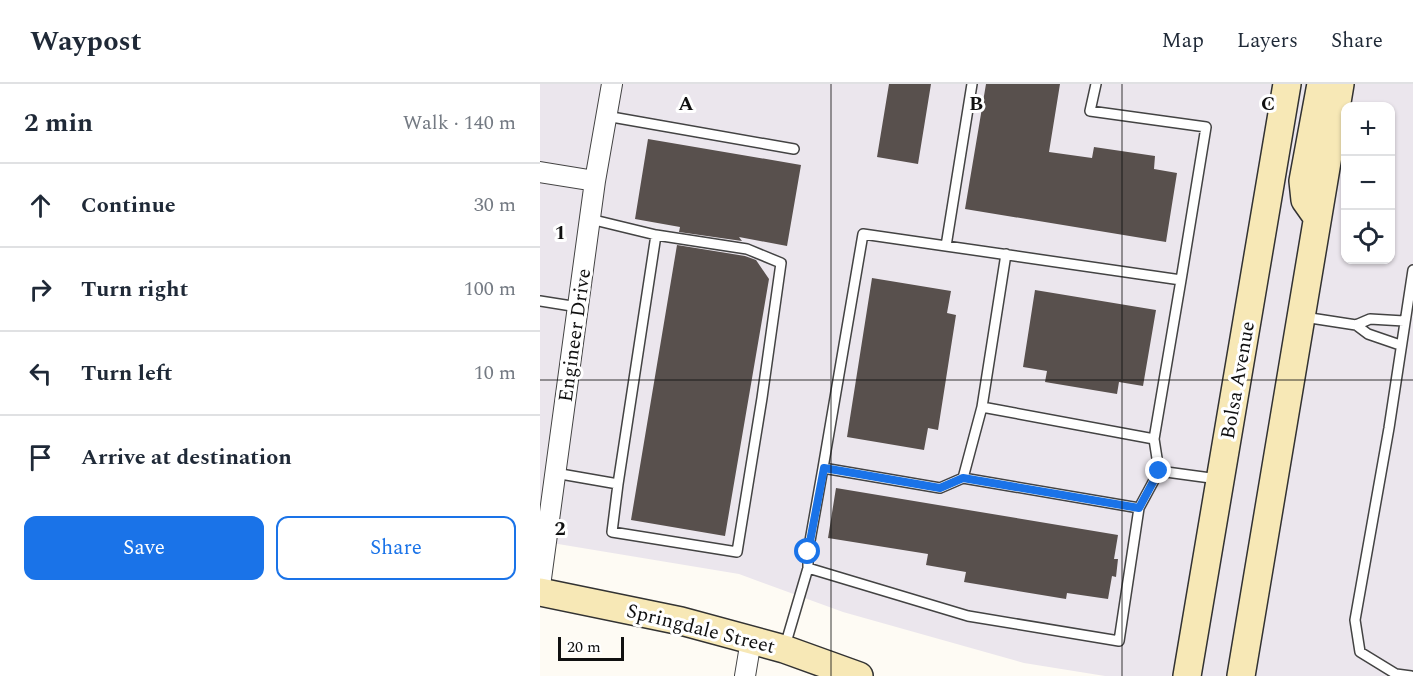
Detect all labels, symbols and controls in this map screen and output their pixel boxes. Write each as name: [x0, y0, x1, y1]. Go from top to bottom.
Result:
text: Waypost: [30, 20, 141, 63]
text: Map: [1162, 25, 1204, 57]
text: Layers: [1237, 25, 1298, 57]
text: Share: [1331, 25, 1383, 57]
text: A: [678, 89, 694, 119]
text: B: [969, 89, 983, 119]
text: C: [1261, 89, 1275, 119]
map controls: [1341, 102, 1395, 264]
button: +: [1341, 102, 1395, 156]
text: 2 min: [24, 103, 93, 143]
text: Walk · 140 m: [403, 108, 516, 138]
button: −: [1341, 156, 1395, 210]
icon: ahead: [24, 189, 57, 222]
text: Continue: [81, 189, 176, 222]
text: 30 m: [474, 190, 516, 220]
button: locate: [1341, 210, 1395, 264]
text: 1: [554, 218, 566, 248]
street label: Engineer Drive: [551, 266, 599, 404]
icon: right: [24, 273, 57, 306]
text: Turn right: [81, 273, 188, 306]
text: 100 m: [464, 274, 516, 304]
street label: Bolsa Avenue: [1213, 319, 1263, 442]
icon: left: [24, 357, 57, 390]
text: Turn left: [81, 357, 173, 390]
text: 10 m: [474, 358, 516, 388]
icon: arrive: [24, 441, 57, 474]
text: Arrive at destination: [81, 441, 292, 474]
route end: [1145, 457, 1171, 483]
text: 2: [554, 514, 566, 544]
button: Save: [24, 516, 264, 580]
button: Share: [276, 516, 516, 580]
route start: [794, 538, 820, 564]
street label: Springdale Street: [623, 596, 778, 662]
scale bar: [558, 634, 624, 662]
text: 20 m: [567, 635, 601, 659]

